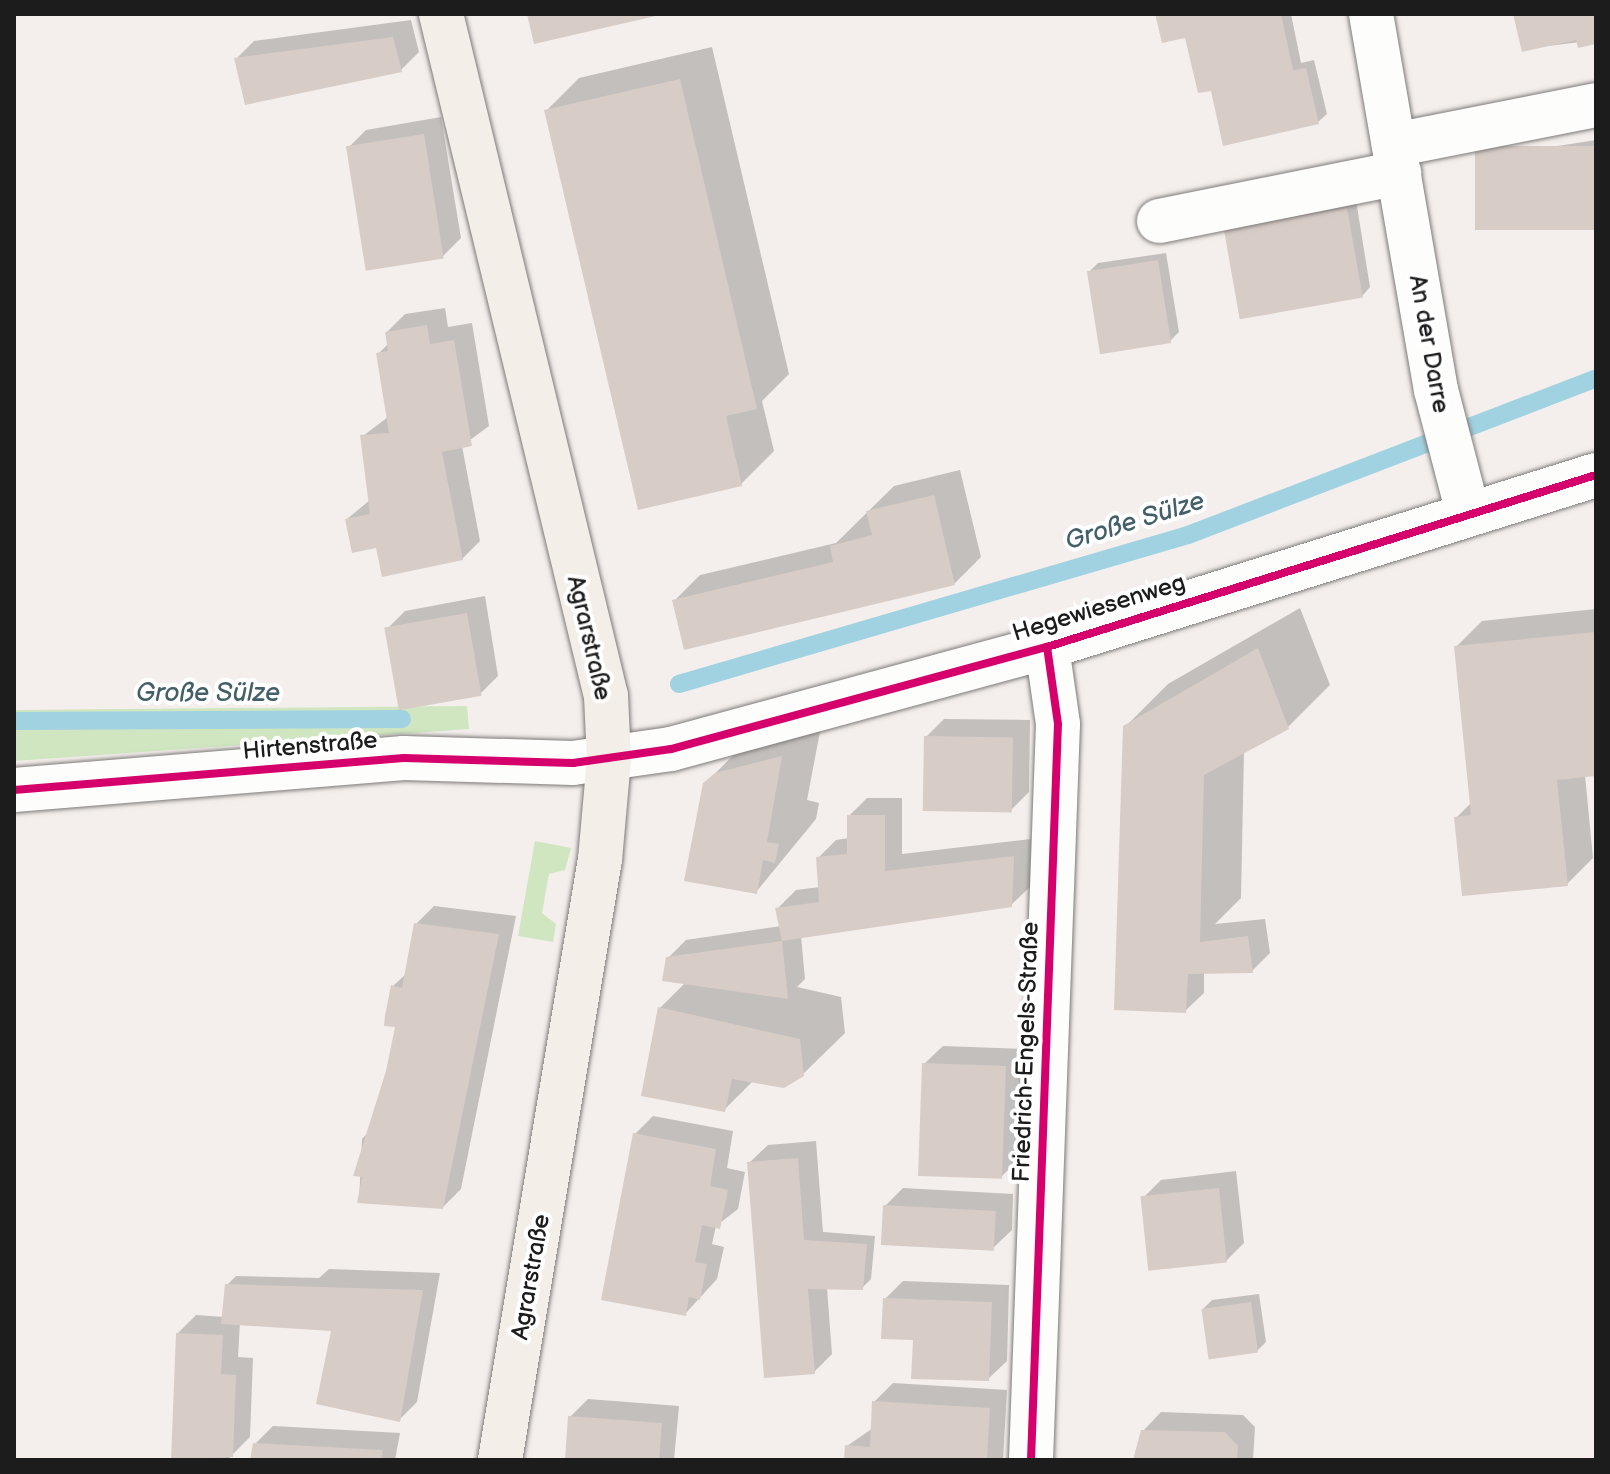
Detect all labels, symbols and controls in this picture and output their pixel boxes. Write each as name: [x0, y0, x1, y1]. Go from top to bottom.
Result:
street label: An der Darre: [1403, 273, 1455, 415]
water label: Große Sülze: [1061, 486, 1209, 558]
street label: Hegewiesenweg: [1009, 568, 1189, 648]
street label: Agrarstraße: [561, 573, 617, 703]
water label: Große Sülze: [136, 678, 280, 710]
street label: Hirtenstraße: [241, 726, 379, 766]
street label: Friedrich-Engels-Straße: [1007, 921, 1045, 1183]
street label: Agrarstraße: [506, 1212, 556, 1342]

